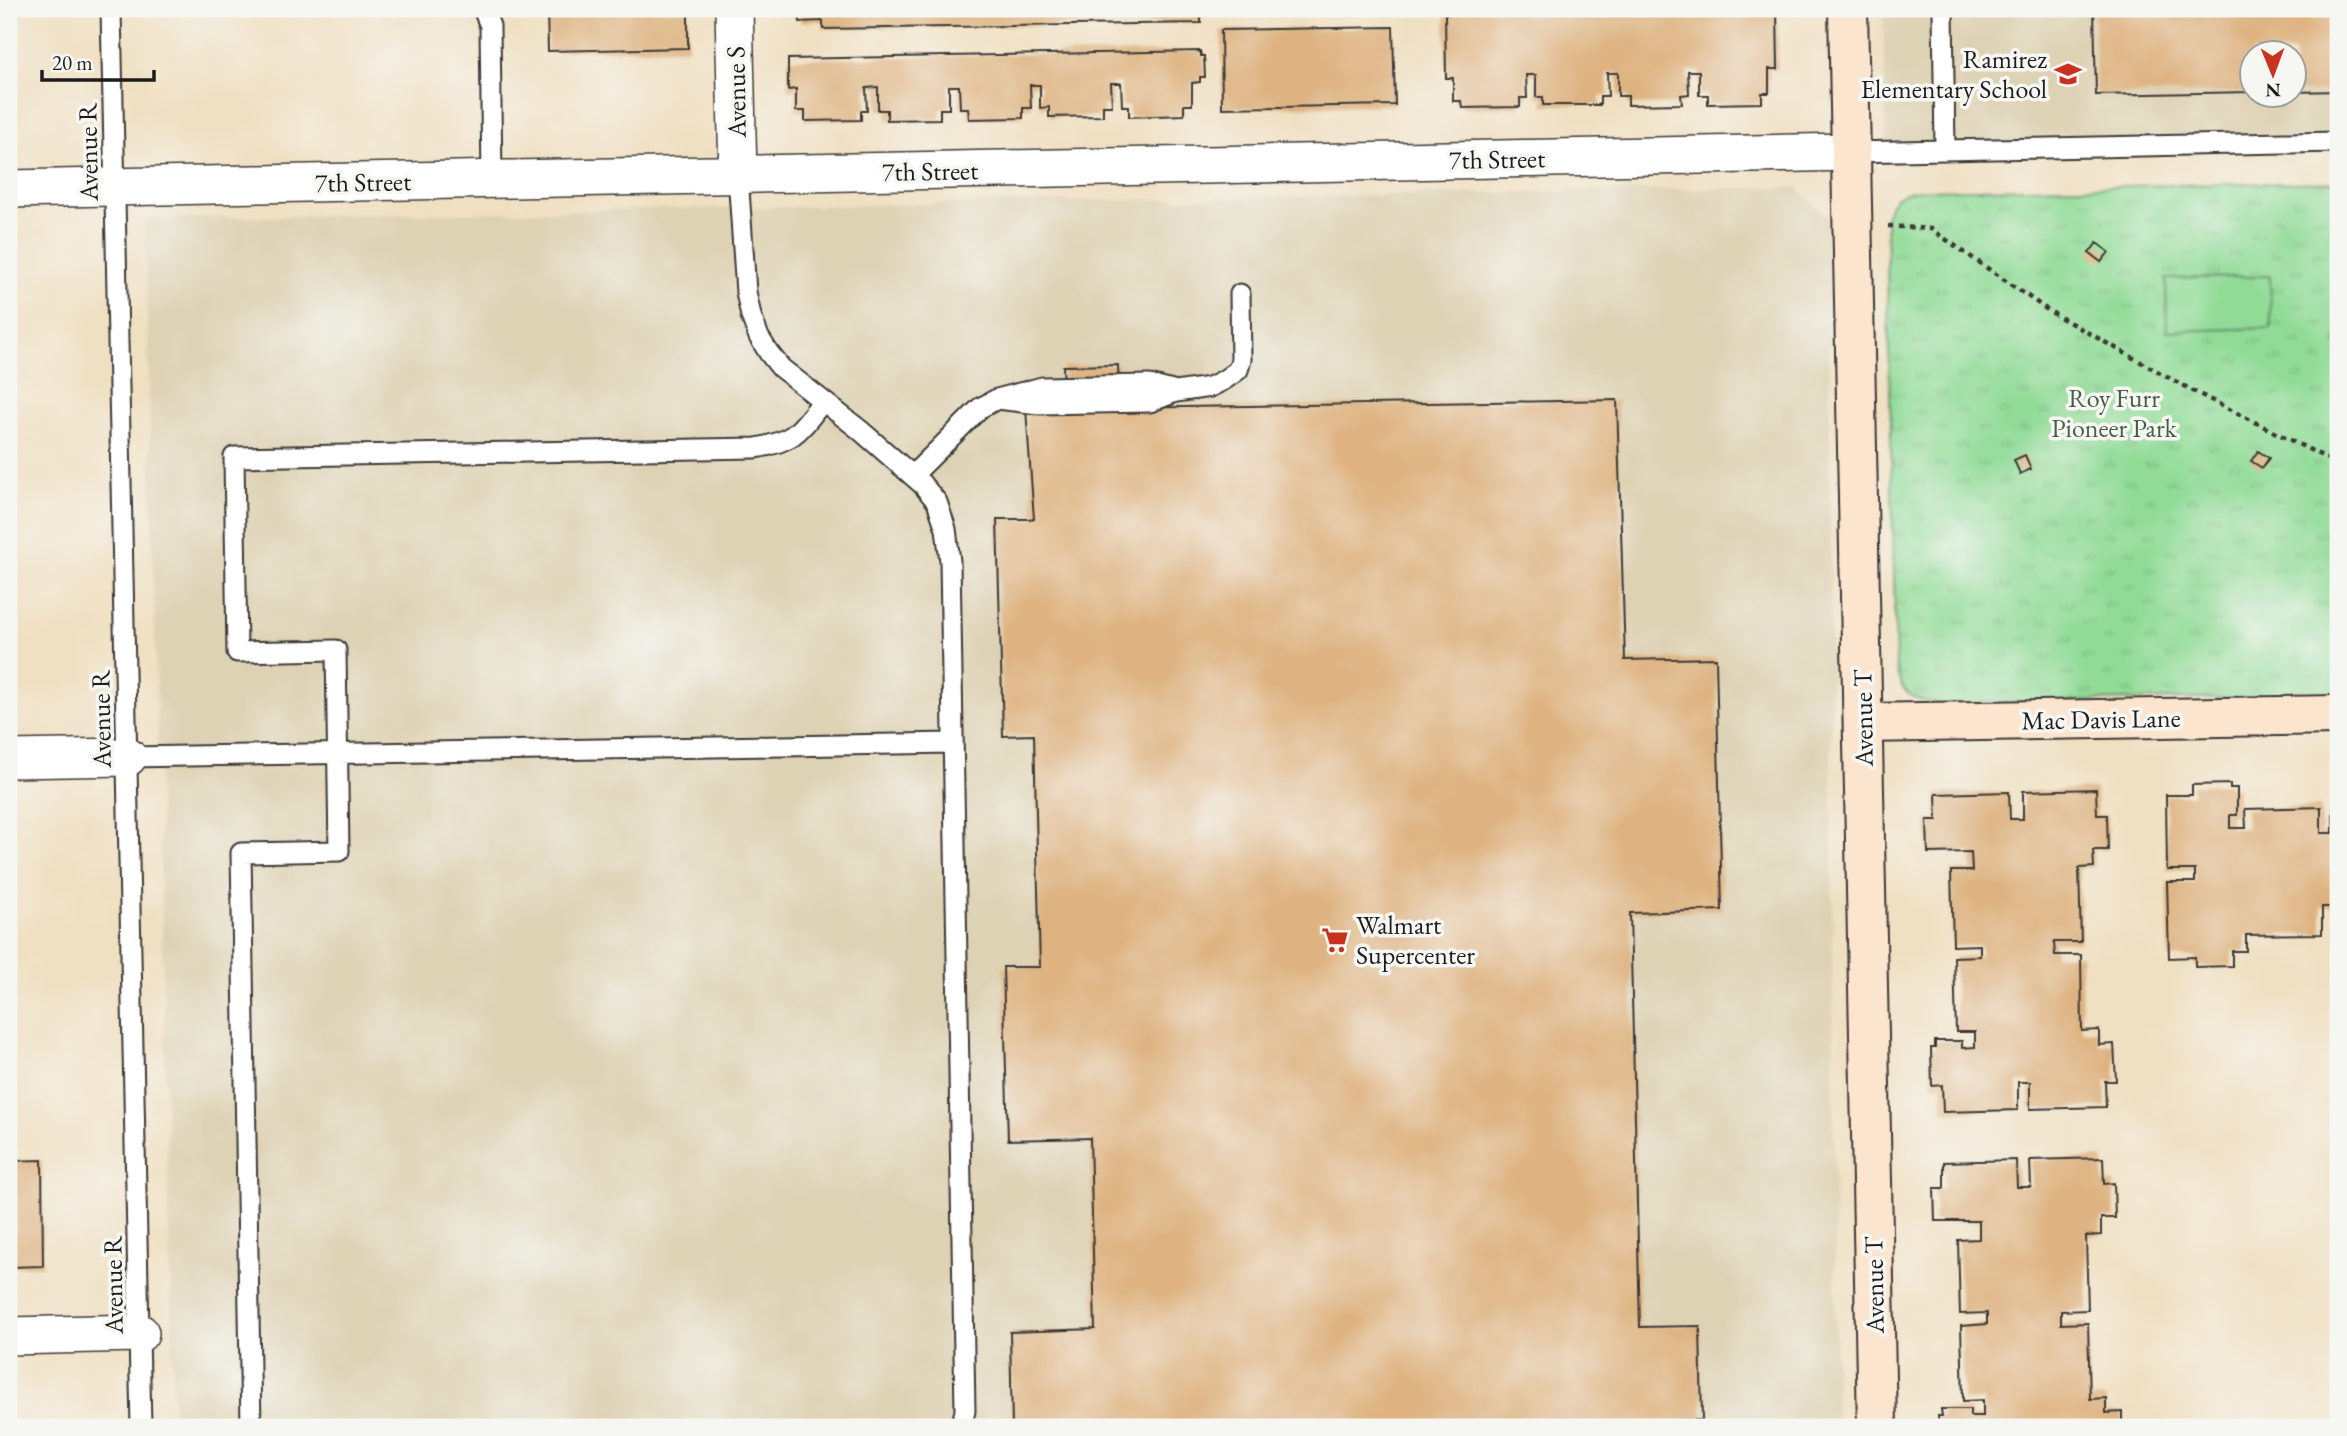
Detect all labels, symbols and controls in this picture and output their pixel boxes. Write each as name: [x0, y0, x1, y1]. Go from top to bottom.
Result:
scale bar: [42, 38, 154, 82]
north arrow: [2238, 38, 2308, 108]
place label: Ramirez Elementary School: [1860, 42, 2047, 106]
street label: Avenue S: [718, 46, 754, 139]
text: 20 m: [52, 49, 93, 76]
school or university icon: Ramirez Elementary School: [2053, 59, 2083, 89]
text: N: [2265, 78, 2281, 103]
street label: Avenue R: [70, 102, 106, 202]
street label: 7th Street: [1449, 141, 1545, 177]
street label: 7th Street: [882, 153, 978, 189]
street label: 7th Street: [315, 164, 411, 200]
park label: Roy Furr Pioneer Park: [2051, 381, 2178, 445]
street label: Avenue R: [83, 669, 119, 769]
street label: Avenue T: [1845, 669, 1881, 768]
street label: Mac Davis Lane: [2021, 701, 2181, 737]
place label: Walmart Supercenter: [1356, 908, 1475, 972]
supermarket icon: Walmart Supercenter: [1320, 925, 1350, 955]
street label: Avenue R: [95, 1235, 131, 1335]
street label: Avenue T: [1856, 1236, 1892, 1335]

